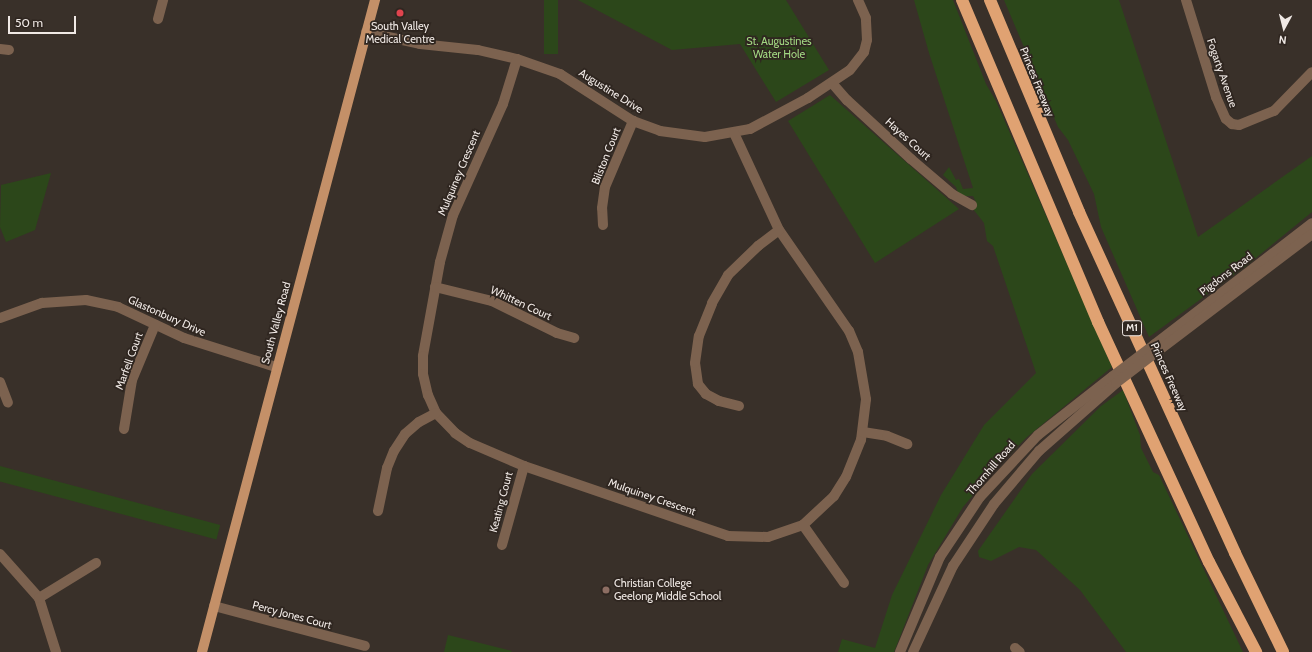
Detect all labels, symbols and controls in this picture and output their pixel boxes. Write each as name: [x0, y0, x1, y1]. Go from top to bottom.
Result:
marker: South Valley Medical Centre: [394, 7, 406, 19]
scale bar: [10, 8, 78, 34]
north arrow: [1264, 8, 1304, 48]
text: 50 m: [15, 15, 43, 30]
place label: South Valley Medical Centre: [365, 20, 435, 46]
text: N: [1278, 32, 1287, 47]
park label: St. Augustines Water Hole: [746, 35, 812, 61]
street label: Fogarty Avenue: [1204, 37, 1240, 109]
street label: Princes Freeway: [1017, 45, 1057, 119]
street label: Augustine Drive: [576, 66, 646, 116]
street label: Hayes Court: [883, 115, 933, 163]
street label: Bilston Court: [589, 126, 623, 186]
street label: Mulquiney Crescent: [435, 128, 483, 218]
street label: Pigdons Road: [1197, 250, 1255, 298]
street label: South Valley Road: [259, 280, 293, 366]
street label: Whitten Court: [488, 283, 554, 323]
street label: Glastonbury Drive: [126, 293, 208, 339]
road number: M1: [1122, 320, 1142, 336]
street label: Marfell Court: [113, 331, 145, 391]
street label: Princes Freeway: [1148, 340, 1190, 414]
street label: Thornhill Road: [964, 438, 1018, 498]
street label: Keating Court: [487, 470, 515, 534]
street label: Mulquiney Crescent: [607, 476, 697, 518]
place label: Christian College Geelong Middle School: [614, 577, 721, 603]
marker: Christian College Geelong Middle School: [601, 585, 611, 595]
street label: Percy Jones Court: [251, 598, 333, 632]

